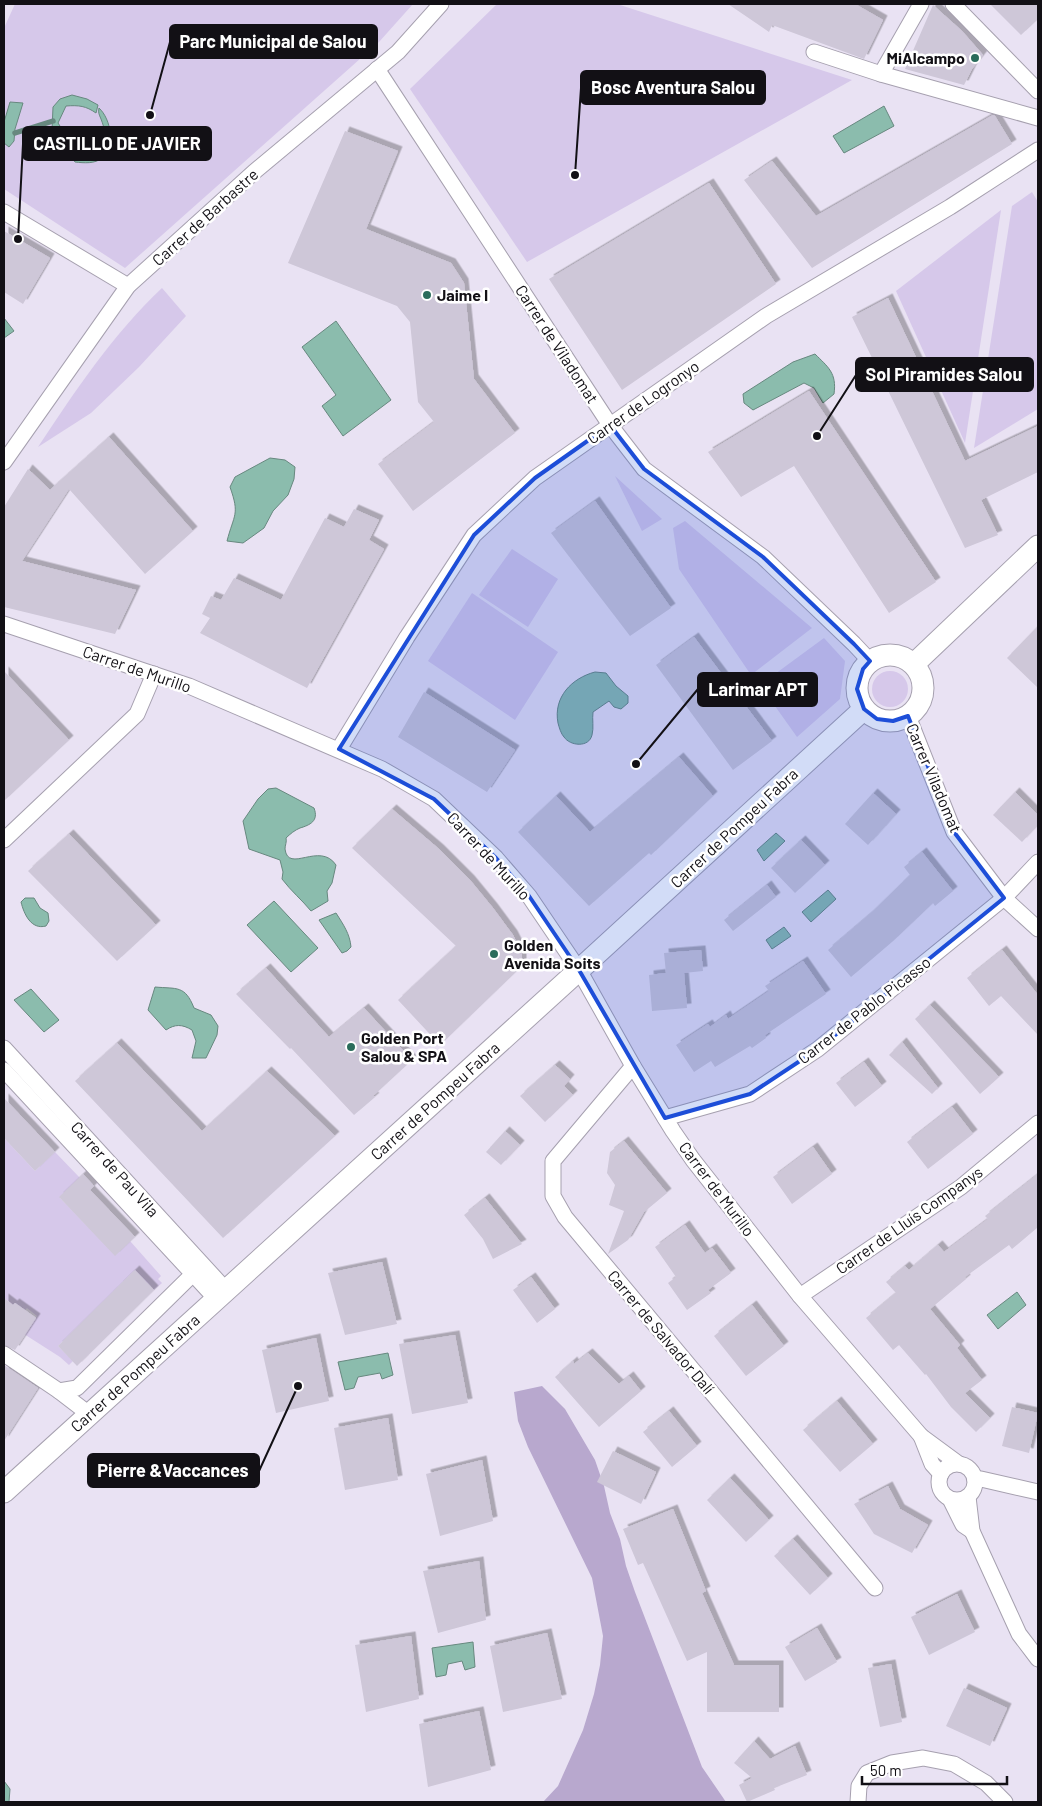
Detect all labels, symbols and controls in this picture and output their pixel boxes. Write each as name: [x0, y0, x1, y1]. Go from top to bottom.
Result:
callout: Parc Municipal de Salou: [170, 25, 377, 58]
text: Parc Municipal de Salou: [179, 30, 367, 52]
place label: MiAlcampo: [886, 48, 965, 67]
marker: MiAlcampo: [969, 52, 981, 64]
callout: Bosc Aventura Salou: [581, 71, 765, 104]
text: Bosc Aventura Salou: [591, 76, 755, 98]
callout: CASTILLO DE JAVIER: [23, 127, 211, 160]
text: CASTILLO DE JAVIER: [33, 132, 201, 154]
street label: Carrer de Barbastre: [148, 164, 262, 269]
street label: Carrer de Viladomat: [512, 281, 603, 407]
place label: Jaime I: [437, 285, 488, 304]
marker: Jaime I: [421, 289, 433, 301]
street label: Carrer de Logronyo: [583, 356, 702, 447]
callout: Sol Piramides Salou: [856, 358, 1033, 391]
text: Sol Piramides Salou: [866, 363, 1022, 385]
street label: Carrer de Murillo: [80, 641, 194, 696]
callout: Larimar APT: [698, 673, 817, 706]
text: Larimar APT: [708, 678, 808, 700]
street label: Carrer Viladomat: [903, 720, 966, 835]
street label: Carrer de Pompeu Fabra: [666, 764, 801, 892]
street label: Carrer de Murillo: [444, 808, 535, 904]
place label: Golden Avenida Soits: [504, 935, 601, 972]
marker: Golden Avenida Soits: [488, 948, 500, 960]
street label: Carrer de Pablo Picasso: [794, 952, 934, 1067]
place label: Golden Port Salou & SPA: [361, 1028, 447, 1065]
street label: Carrer de Pompeu Fabra: [366, 1038, 503, 1164]
marker: Golden Port Salou & SPA: [345, 1041, 357, 1053]
street label: Carrer de Pau Vila: [67, 1117, 163, 1220]
street label: Carrer de Murillo: [676, 1138, 759, 1240]
street label: Carrer de Lluís Companys: [832, 1162, 986, 1277]
street label: Carrer de Salvador Dalí: [604, 1266, 719, 1398]
street label: Carrer de Pompeu Fabra: [66, 1310, 203, 1436]
callout: Pierre &Vaccances: [88, 1454, 259, 1487]
text: Pierre &Vaccances: [97, 1459, 249, 1481]
scale bar: [862, 1754, 1007, 1786]
text: 50 m: [870, 1761, 902, 1779]

